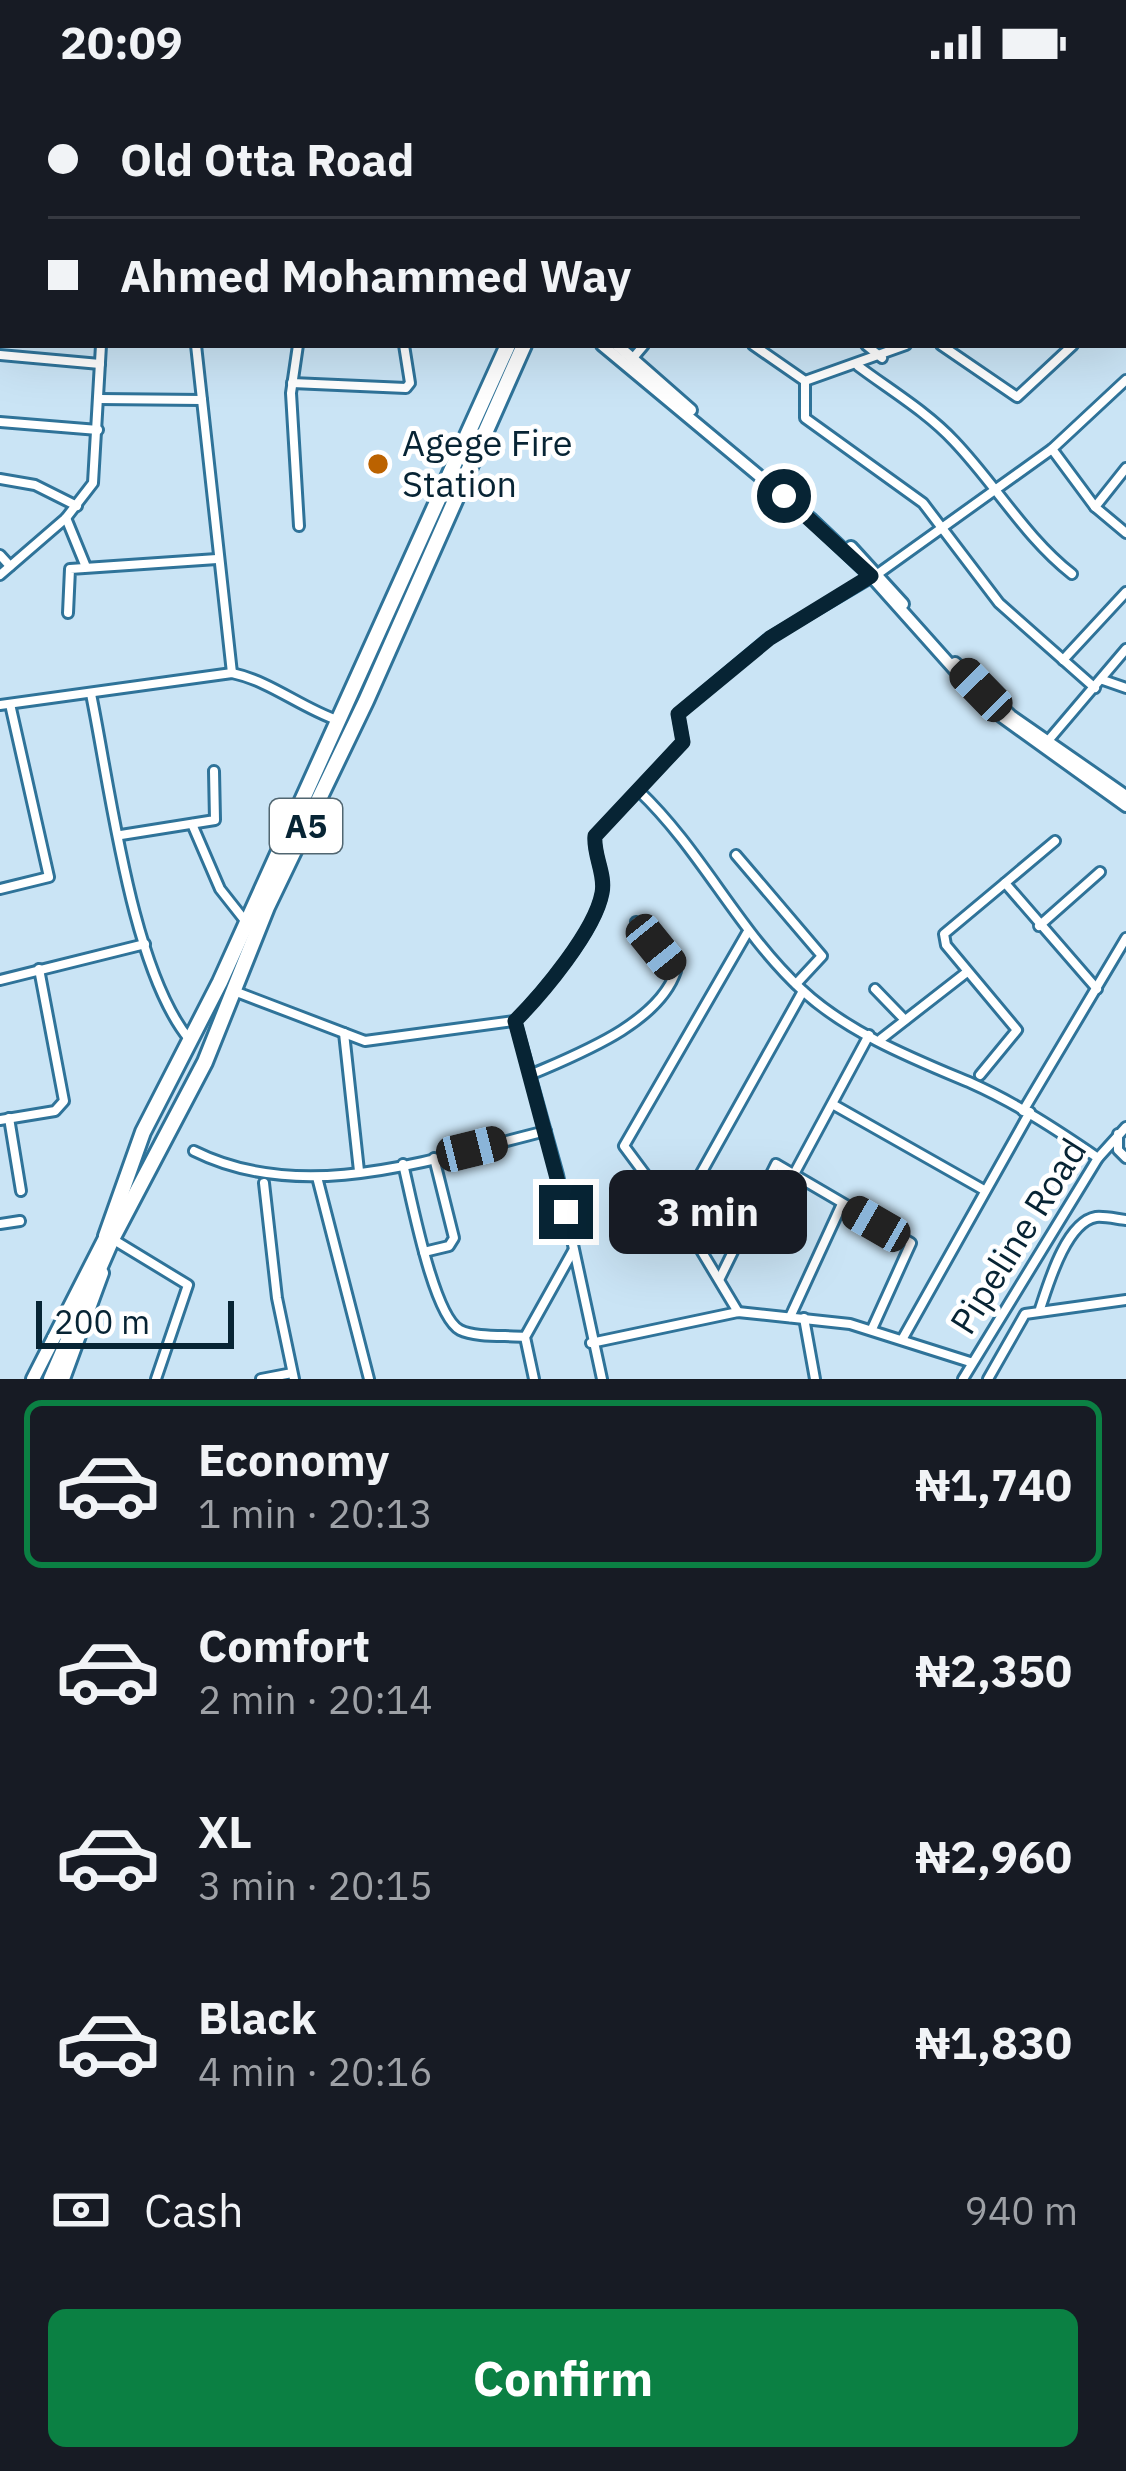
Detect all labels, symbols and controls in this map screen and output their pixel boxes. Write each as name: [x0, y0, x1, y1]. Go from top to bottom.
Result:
text: 20:09: [60, 13, 183, 71]
text: Old Otta Road: [120, 130, 414, 188]
text: Ahmed Mohammed Way: [120, 246, 631, 304]
place label: Agege Fire Station: [402, 419, 573, 507]
marker: Agege Fire Station: [365, 451, 391, 477]
route start: [757, 469, 811, 523]
car: [943, 652, 1019, 728]
road number: A5: [270, 799, 342, 853]
car: [619, 908, 693, 986]
car: [433, 1123, 511, 1175]
street label: Pipeline Road: [939, 1129, 1096, 1342]
callout: 3 min: [608, 1170, 806, 1254]
route end: [539, 1185, 593, 1239]
text: 3 min: [657, 1186, 759, 1237]
car: [836, 1190, 916, 1258]
scale bar: [36, 1295, 234, 1348]
text: 200 m: [54, 1300, 150, 1343]
icon: car: [54, 1430, 162, 1538]
text: Economy: [198, 1430, 389, 1488]
text: ₦1,740: [915, 1455, 1072, 1513]
text: 1 min · 20:13: [198, 1488, 433, 1539]
icon: car: [54, 1616, 162, 1724]
text: Comfort: [198, 1616, 370, 1674]
text: ₦2,350: [915, 1641, 1072, 1699]
text: 2 min · 20:14: [198, 1674, 433, 1725]
icon: car: [54, 1802, 162, 1910]
text: XL: [198, 1802, 252, 1860]
text: ₦2,960: [915, 1827, 1072, 1885]
text: 3 min · 20:15: [198, 1860, 433, 1911]
icon: car: [54, 1988, 162, 2096]
text: Black: [198, 1988, 317, 2046]
text: ₦1,830: [915, 2013, 1072, 2071]
text: 4 min · 20:16: [198, 2046, 433, 2097]
icon: cash: [48, 2177, 114, 2243]
text: Cash: [144, 2181, 243, 2239]
text: 940 m: [965, 2185, 1078, 2236]
button: Confirm: [48, 2309, 1078, 2447]

